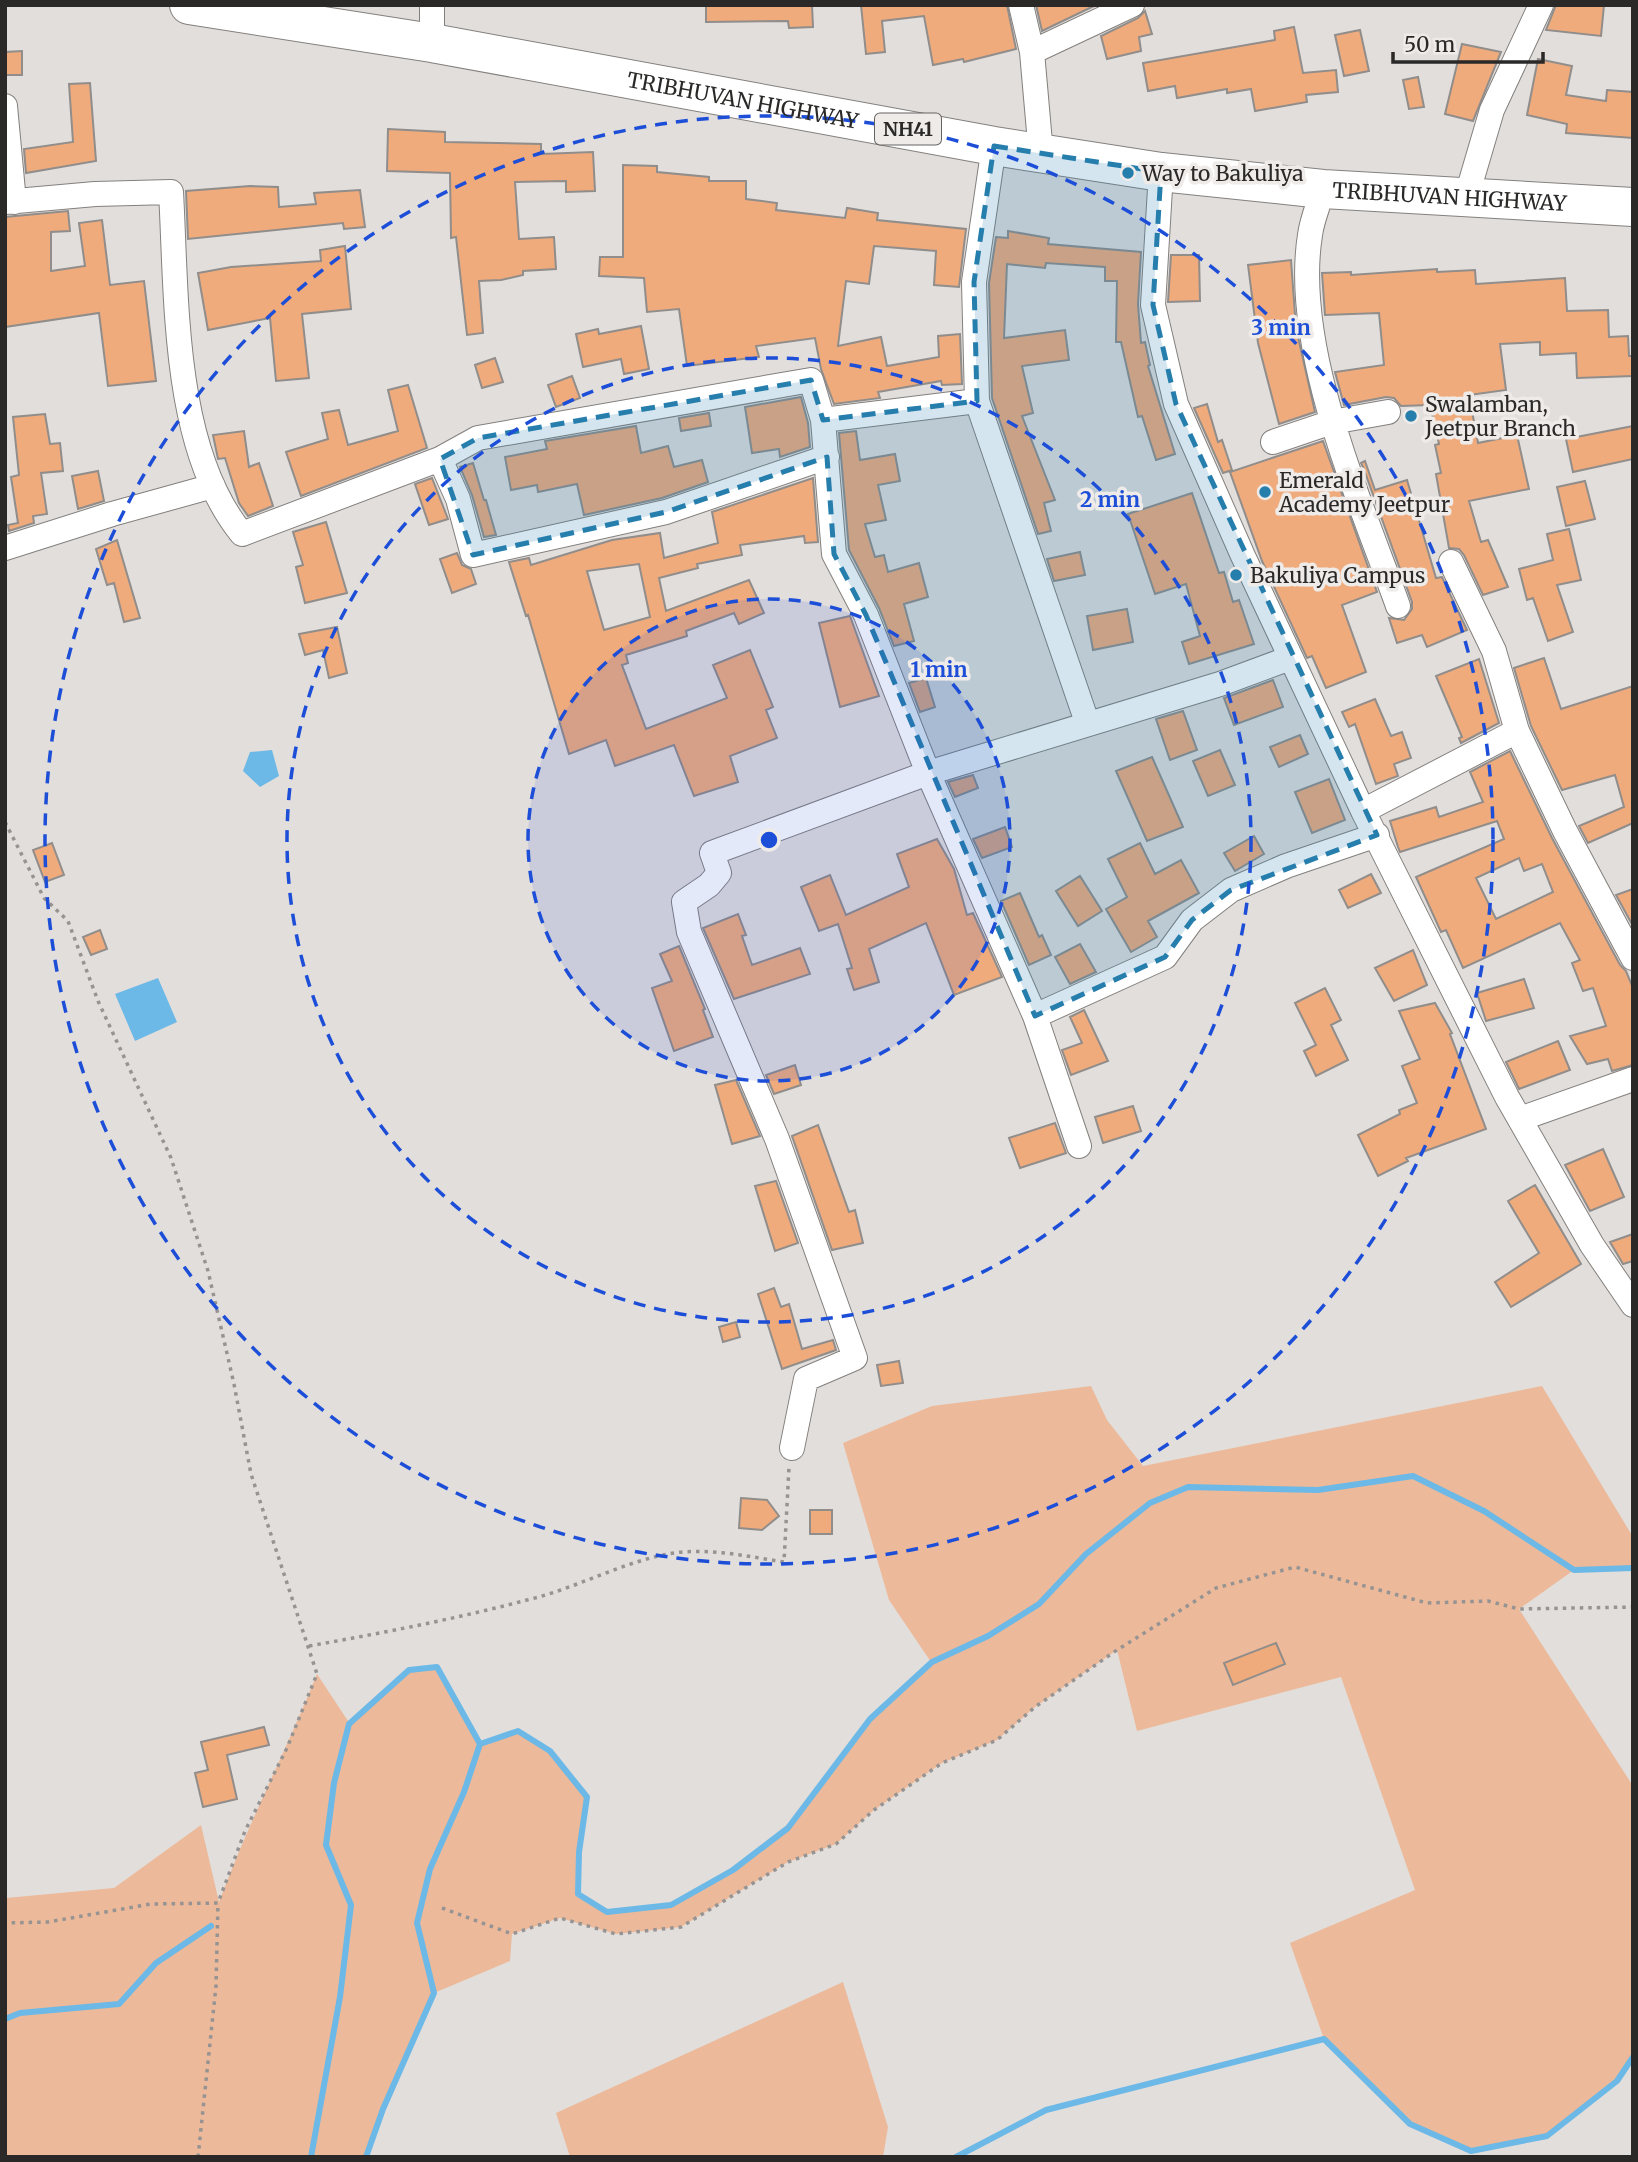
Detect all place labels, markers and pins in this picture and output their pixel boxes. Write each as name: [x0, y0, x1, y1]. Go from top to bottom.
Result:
place label: Way to Bakuliya: [1141, 160, 1304, 187]
marker: Way to Bakuliya: [1120, 165, 1136, 181]
place label: Swalamban, Jeetpur Branch: [1424, 391, 1576, 442]
marker: Swalamban, Jeetpur Branch: [1403, 408, 1419, 424]
place label: Emerald Academy Jeetpur: [1278, 467, 1450, 518]
marker: Emerald Academy Jeetpur: [1257, 484, 1273, 500]
place label: Bakuliya Campus: [1250, 562, 1425, 589]
marker: Bakuliya Campus: [1228, 567, 1244, 583]
centre of rings: [757, 828, 781, 852]

